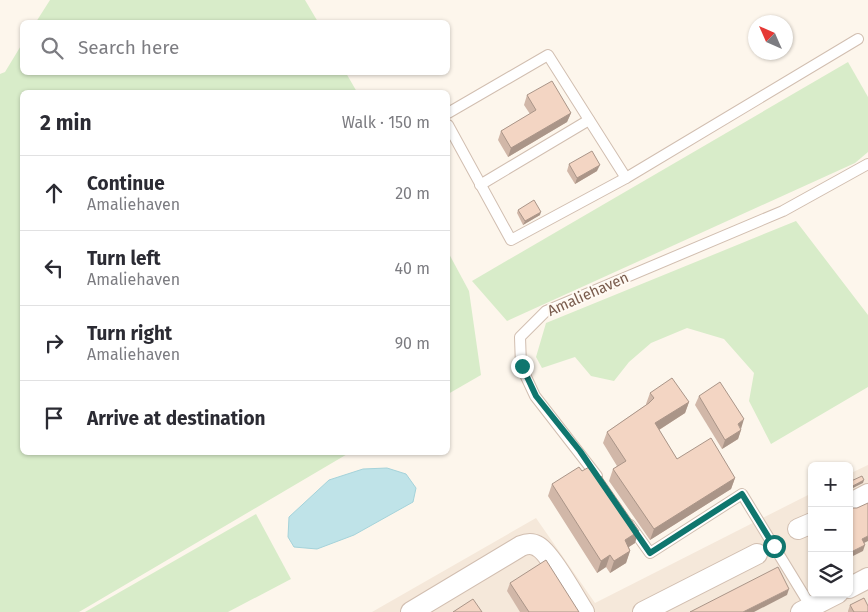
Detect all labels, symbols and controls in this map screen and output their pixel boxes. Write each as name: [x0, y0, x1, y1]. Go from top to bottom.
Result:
north arrow: [748, 15, 793, 60]
search box: [20, 20, 450, 75]
icon: search: [38, 34, 66, 62]
text: Search here: [78, 36, 179, 59]
text: 2 min: [40, 110, 92, 136]
text: Walk · 150 m: [342, 113, 430, 132]
text: Continue: [87, 172, 165, 195]
icon: ahead: [40, 179, 68, 207]
text: 20 m: [395, 184, 430, 203]
text: Amaliehaven: [87, 195, 180, 214]
text: Turn left: [87, 247, 161, 270]
icon: left: [40, 254, 68, 282]
text: 40 m: [395, 259, 430, 278]
street label: Amaliehaven: [544, 268, 632, 320]
text: Amaliehaven: [87, 270, 180, 289]
text: Turn right: [87, 322, 172, 345]
icon: right: [40, 329, 68, 357]
text: 90 m: [395, 334, 430, 353]
text: Amaliehaven: [87, 345, 180, 364]
route end: [511, 355, 534, 378]
icon: arrive: [40, 404, 68, 432]
text: Arrive at destination: [87, 407, 266, 430]
map controls: [808, 462, 853, 597]
button: +: [808, 462, 853, 507]
button: −: [808, 507, 853, 552]
route start: [763, 535, 786, 558]
button: layers: [808, 552, 853, 597]

